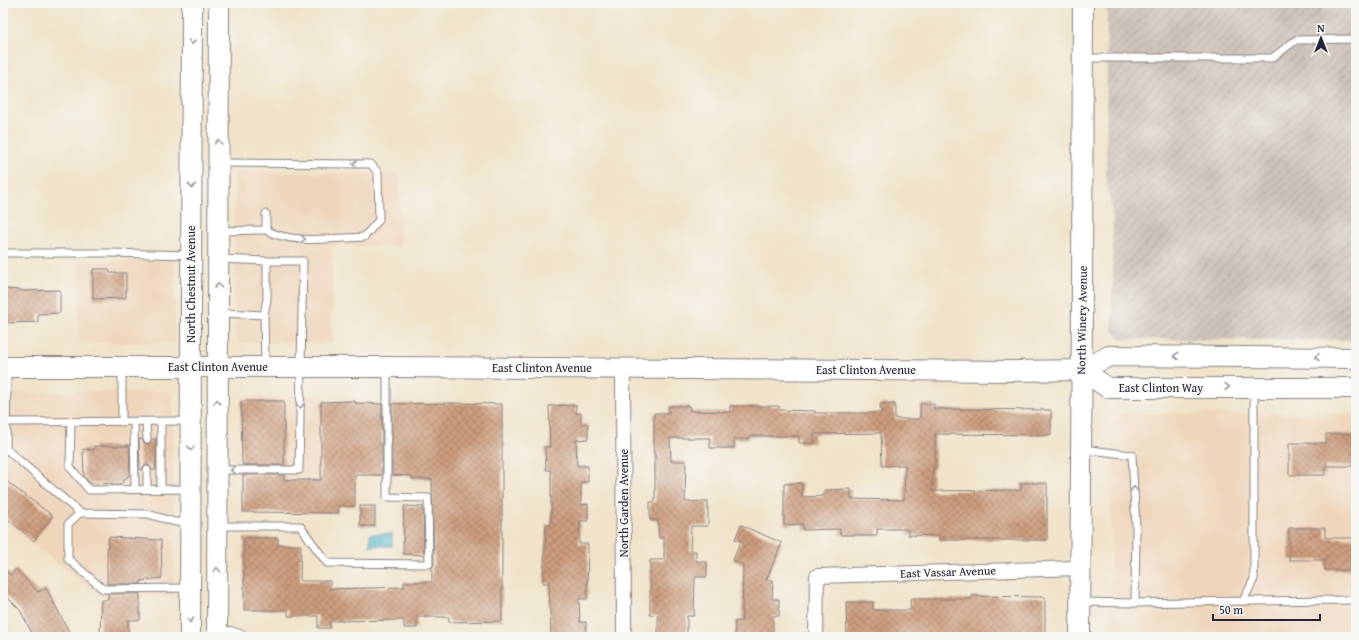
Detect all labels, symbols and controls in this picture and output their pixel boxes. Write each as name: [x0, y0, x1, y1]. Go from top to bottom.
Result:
north arrow: [1301, 18, 1341, 58]
text: N: [1317, 20, 1325, 36]
one-way arrow: [188, 39, 196, 45]
one-way arrow: [214, 139, 222, 145]
one-way arrow: [352, 160, 358, 168]
one-way arrow: [188, 183, 196, 189]
street label: North Chestnut Avenue: [182, 225, 199, 343]
one-way arrow: [300, 234, 306, 243]
street label: North Winery Avenue: [1072, 265, 1091, 375]
one-way arrow: [214, 283, 222, 289]
one-way arrow: [1173, 352, 1179, 361]
one-way arrow: [1314, 353, 1320, 361]
street label: East Clinton Avenue: [168, 358, 268, 375]
street label: East Clinton Avenue: [492, 359, 592, 376]
street label: East Clinton Avenue: [816, 361, 916, 378]
street label: East Clinton Way: [1119, 379, 1203, 396]
one-way arrow: [1224, 383, 1230, 391]
one-way arrow: [213, 399, 221, 405]
one-way arrow: [296, 403, 304, 409]
one-way arrow: [187, 445, 195, 451]
street label: North Garden Avenue: [615, 448, 632, 557]
one-way arrow: [230, 466, 236, 474]
one-way arrow: [1129, 486, 1138, 492]
street label: East Vassar Avenue: [900, 561, 997, 582]
one-way arrow: [213, 567, 221, 573]
scale bar: [1213, 596, 1320, 622]
text: 50 m: [1219, 601, 1243, 618]
one-way arrow: [186, 617, 194, 623]

